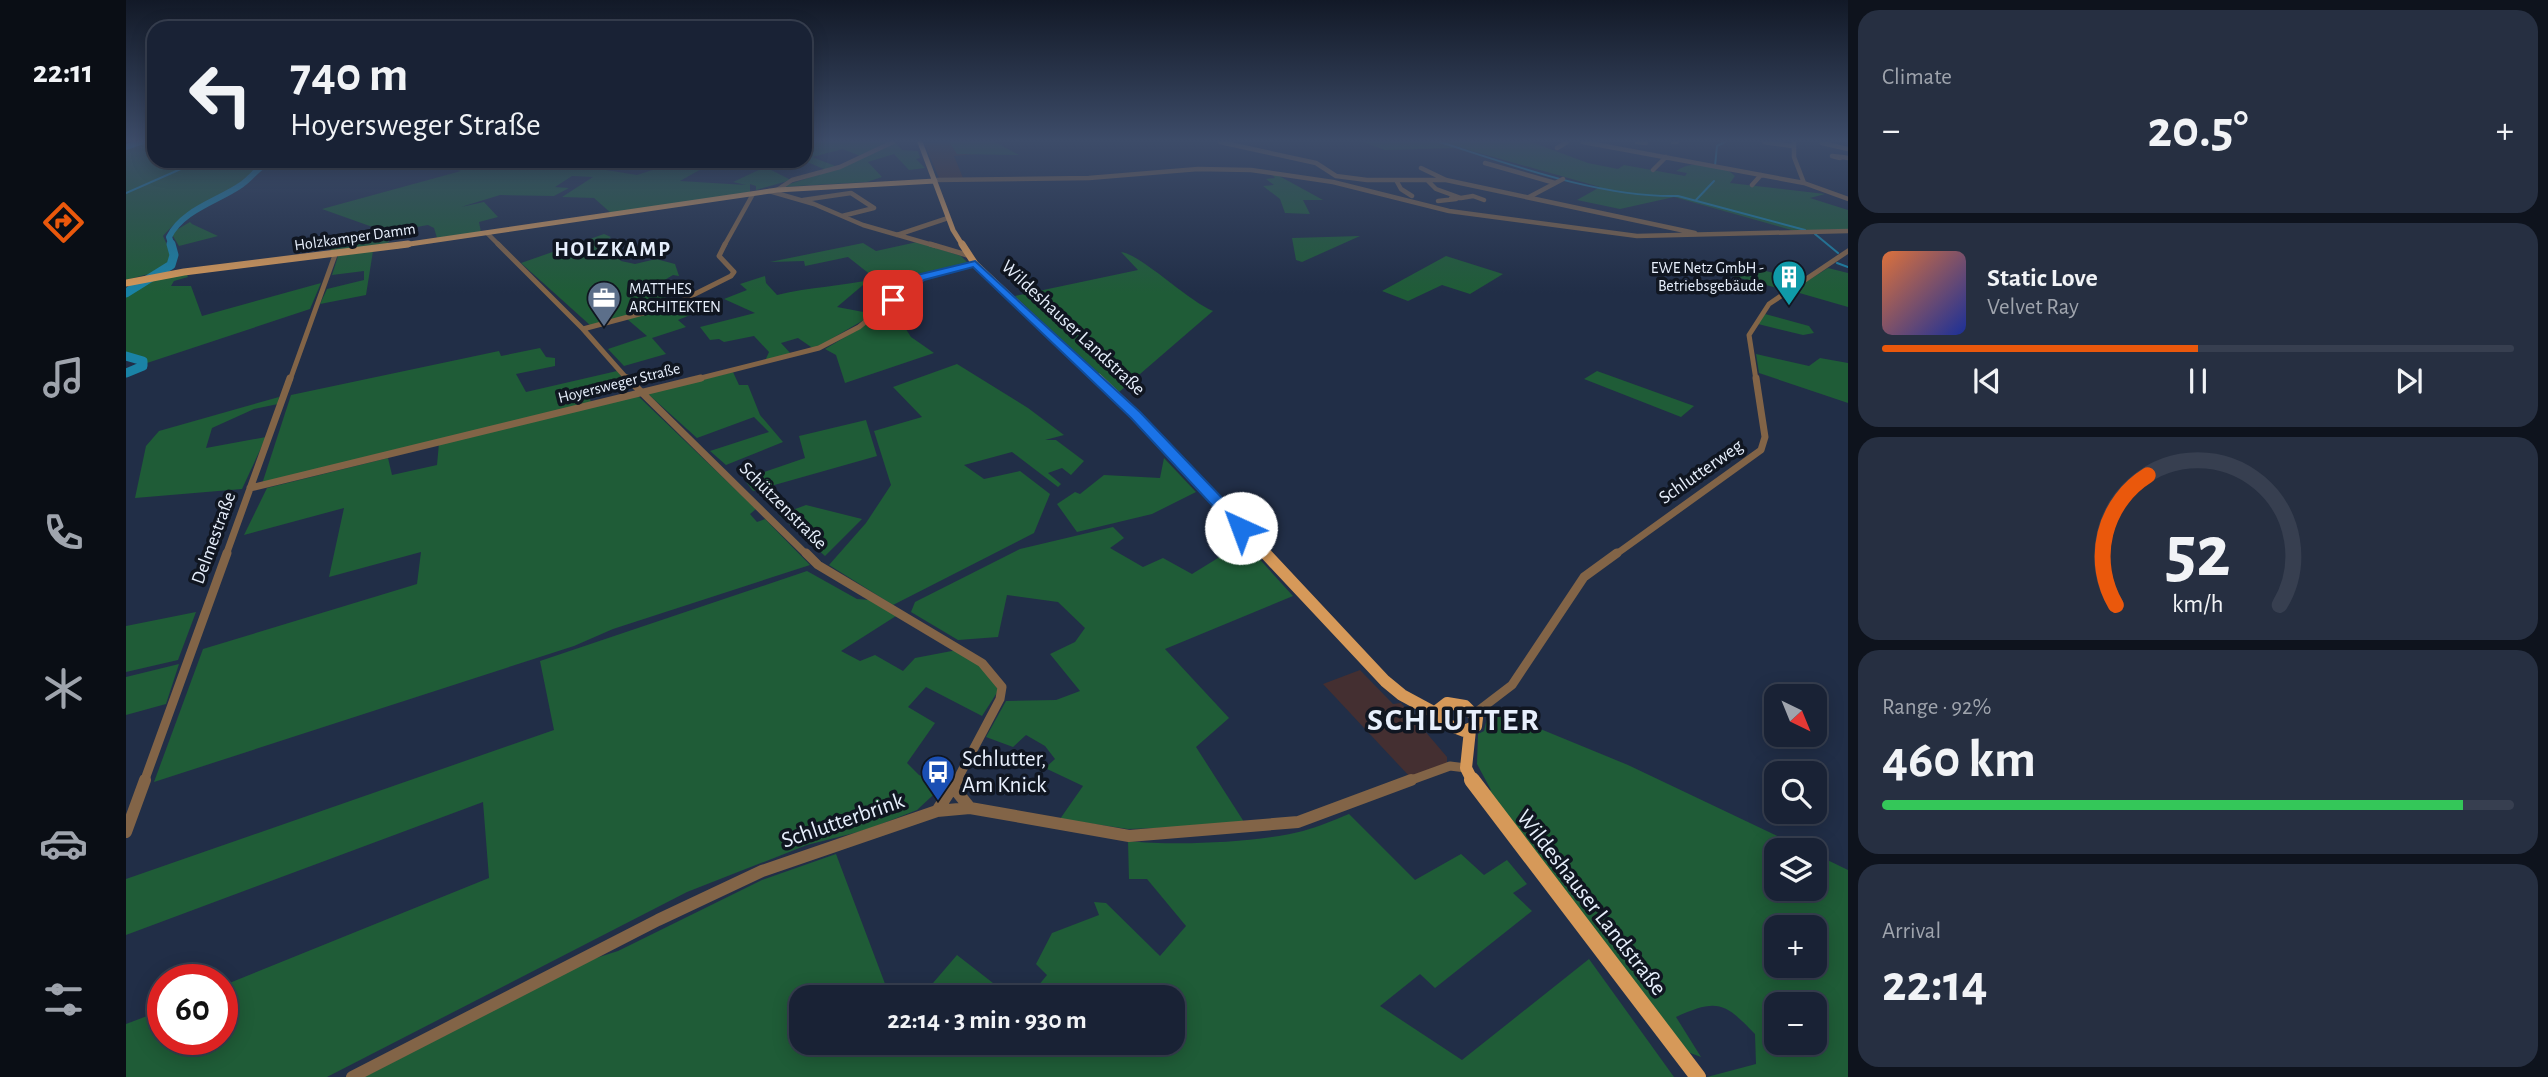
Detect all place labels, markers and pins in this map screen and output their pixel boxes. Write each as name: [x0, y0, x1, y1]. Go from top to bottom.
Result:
building icon: EWE Netz GmbH - Betriebsgebäude: [1770, 258, 1808, 307]
place label: EWE Netz GmbH - Betriebsgebäude: [1651, 260, 1764, 294]
pin: [863, 270, 923, 330]
office icon: MATTHES ARCHITEKTEN: [585, 279, 623, 328]
place label: MATTHES ARCHITEKTEN: [629, 281, 721, 315]
place label: Schlutter, Am Knick: [962, 748, 1047, 797]
bus stop icon: Schlutter, Am Knick: [919, 753, 957, 802]

